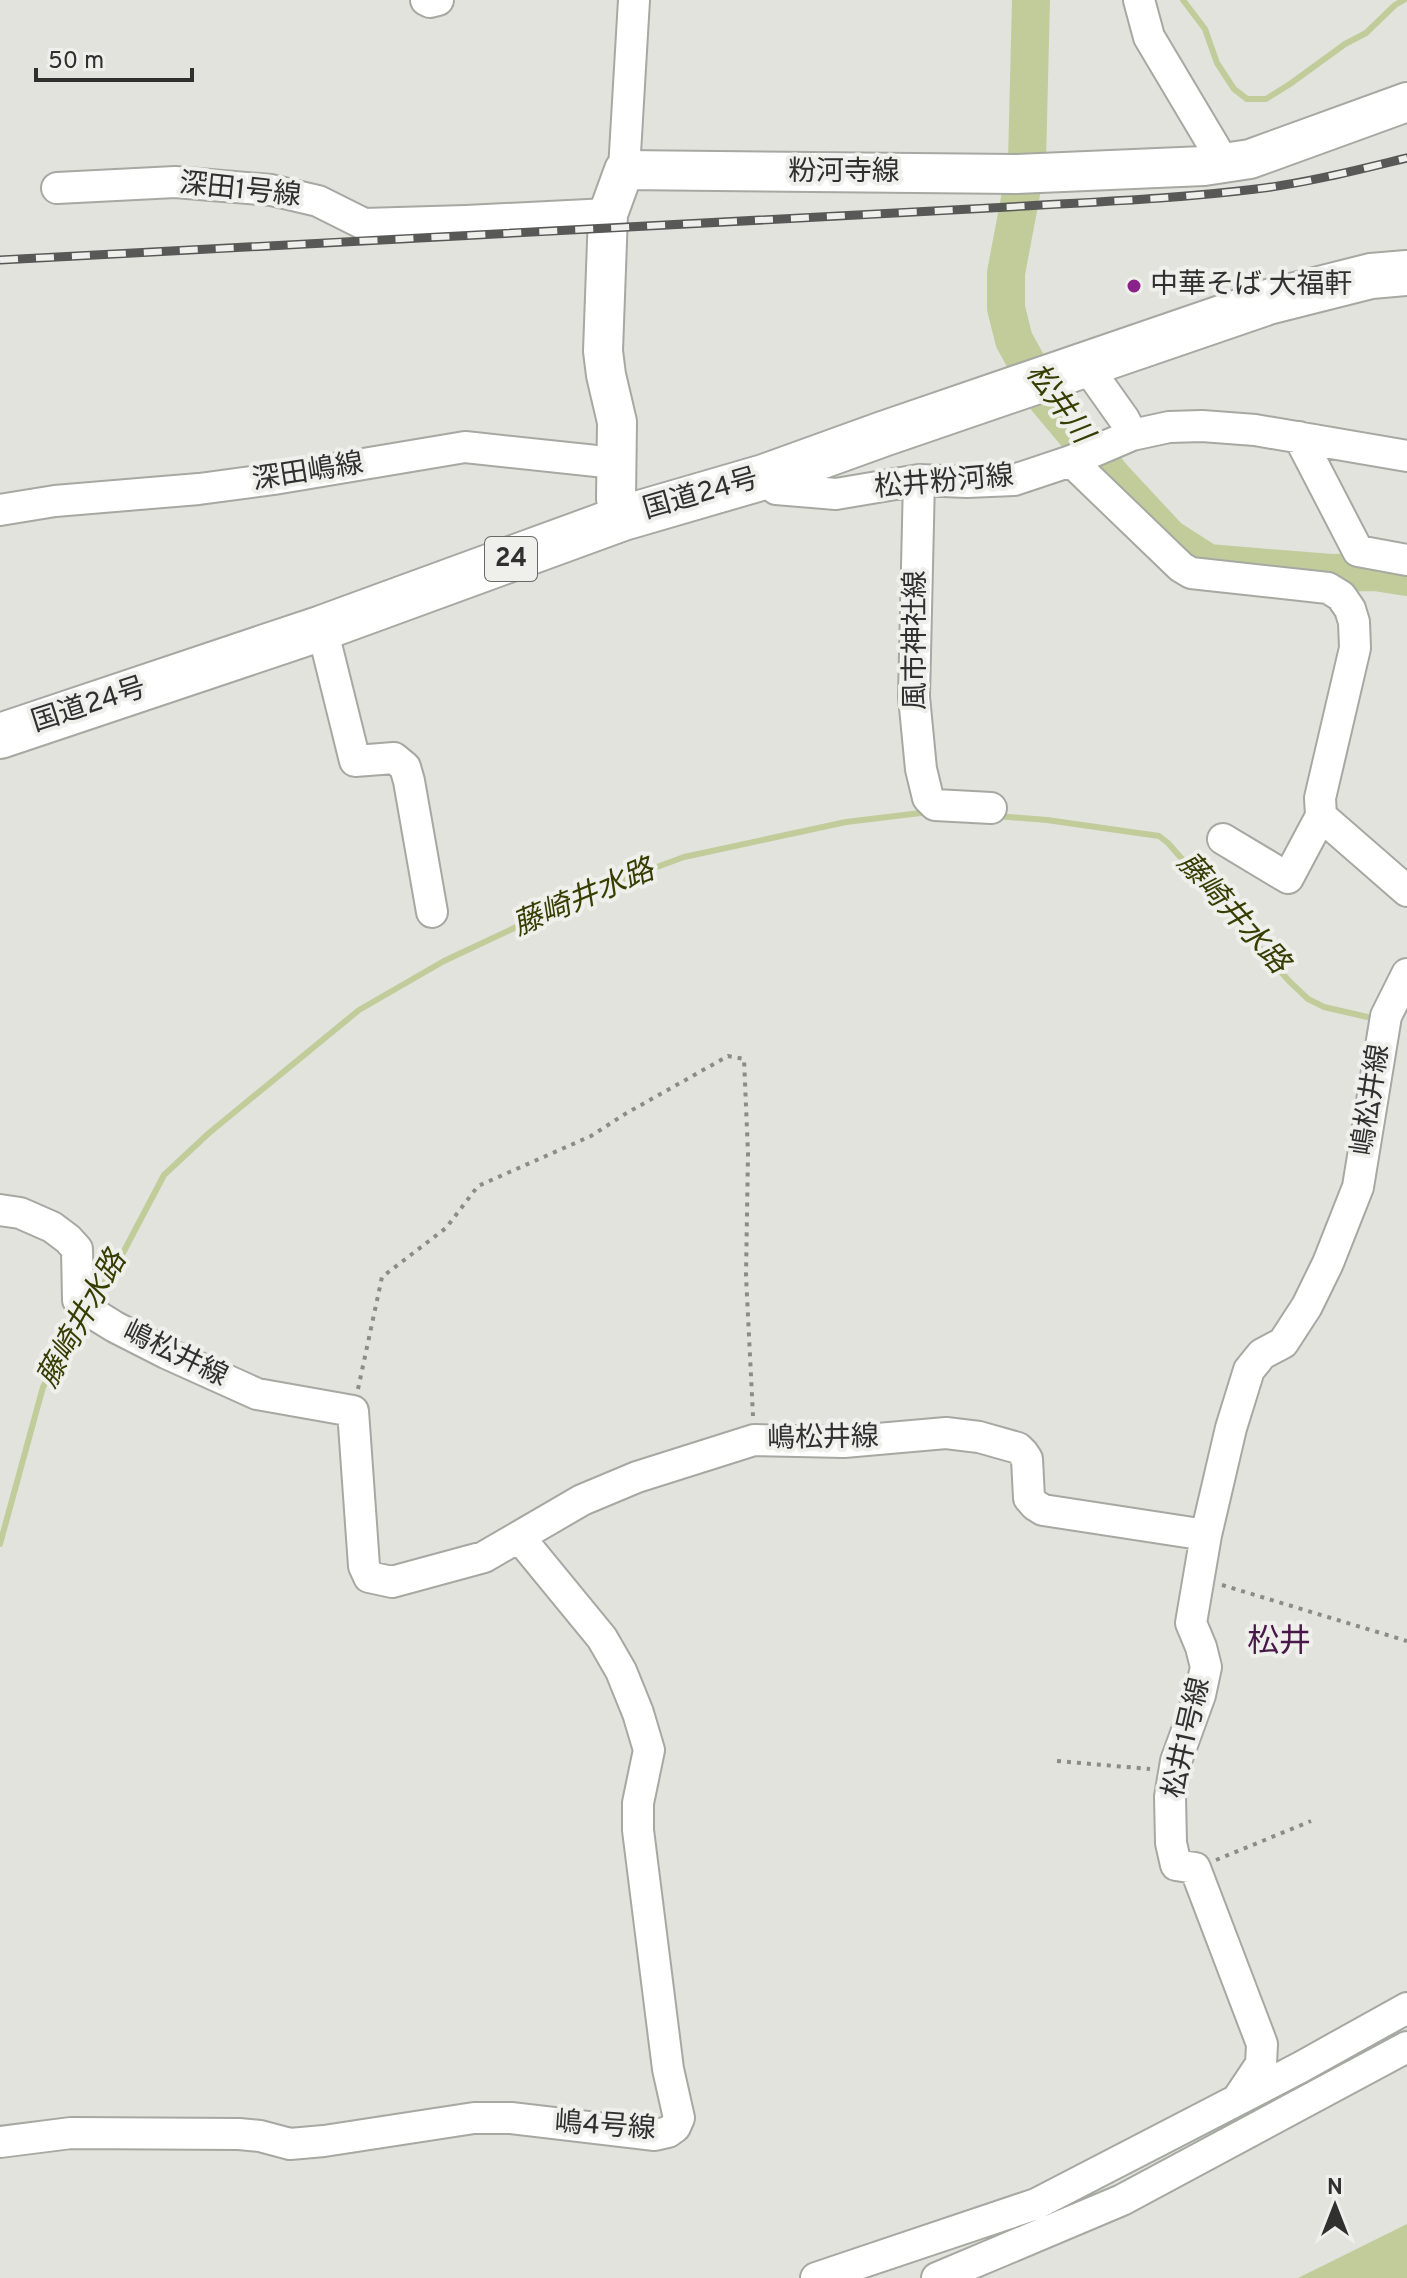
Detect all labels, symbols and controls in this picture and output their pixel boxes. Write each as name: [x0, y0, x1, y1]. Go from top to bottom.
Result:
scale bar: [36, 32, 192, 82]
text: 50 m: [48, 47, 104, 77]
street label: 粉河寺線: [788, 155, 900, 191]
street label: 深田1号線: [177, 167, 303, 215]
place label: 中華そば 大福軒: [1150, 268, 1353, 304]
marker: 中華そば 大福軒: [1125, 277, 1143, 295]
water label: 松井川: [1017, 357, 1101, 454]
street label: 深田嶋線: [250, 446, 366, 500]
street label: 松井粉河線: [873, 459, 1015, 507]
street label: 国道24号: [639, 461, 763, 529]
road number: 24: [485, 537, 537, 581]
street label: 風市神社線: [899, 570, 935, 710]
street label: 国道24号: [27, 671, 151, 741]
water label: 藤崎井水路: [1168, 846, 1298, 984]
water label: 藤崎井水路: [508, 851, 663, 945]
street label: 嶋松井線: [1345, 1042, 1399, 1158]
water label: 藤崎井水路: [30, 1243, 137, 1395]
street label: 嶋松井線: [117, 1314, 233, 1396]
street label: 嶋松井線: [767, 1420, 879, 1458]
district label: 松井: [1247, 1623, 1311, 1663]
street label: 松井1号線: [1157, 1674, 1219, 1802]
street label: 嶋4号線: [553, 2106, 657, 2148]
north arrow: [1295, 2166, 1375, 2246]
text: N: [1327, 2175, 1343, 2202]

